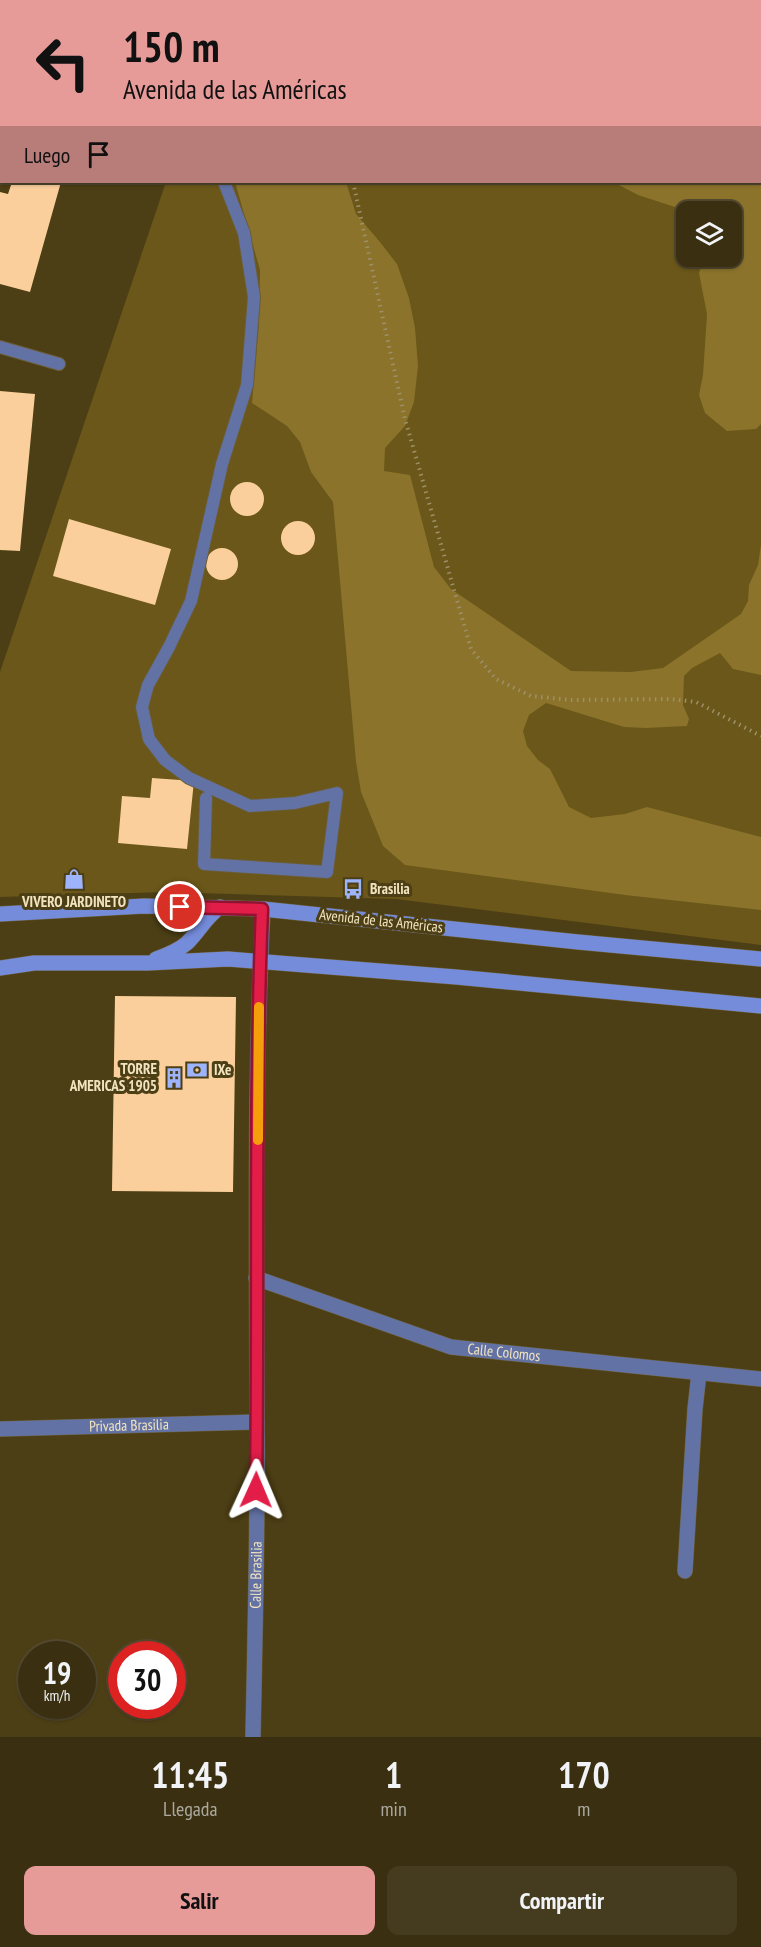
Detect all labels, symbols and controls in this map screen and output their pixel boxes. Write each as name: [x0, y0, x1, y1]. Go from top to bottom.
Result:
text: 150 m: [123, 19, 220, 74]
icon: left: [24, 24, 102, 102]
text: Avenida de las Américas: [123, 72, 347, 106]
icon: arrive: [82, 138, 115, 171]
text: Luego: [24, 141, 70, 169]
map controls: [676, 201, 742, 267]
button: layers: [676, 201, 742, 267]
shop icon: VIVERO JARDINETO: [62, 867, 86, 891]
bus stop icon: Brasilia: [341, 877, 365, 901]
place label: Brasilia: [370, 879, 410, 898]
pin: [154, 881, 205, 932]
icon: arrive: [163, 890, 196, 923]
place label: VIVERO JARDINETO: [21, 892, 126, 911]
street label: Avenida de las Américas: [318, 905, 444, 936]
bank icon: IXe: [185, 1058, 209, 1082]
place label: TORRE AMERICAS 1905: [69, 1059, 157, 1095]
place label: IXe: [214, 1060, 231, 1079]
building icon: TORRE AMERICAS 1905: [162, 1066, 186, 1090]
street label: Calle Colomos: [466, 1339, 541, 1365]
street label: Privada Brasilia: [89, 1414, 169, 1436]
position arrow: [224, 1458, 288, 1522]
street label: Calle Brasilia: [246, 1541, 266, 1609]
speed limit sign: 30: [108, 1641, 186, 1719]
text: 19: [43, 1653, 71, 1692]
text: km/h: [44, 1686, 70, 1705]
text: 11:45: [151, 1751, 229, 1798]
text: 1: [385, 1751, 402, 1798]
text: 170: [558, 1751, 610, 1798]
text: Llegada: [163, 1796, 217, 1822]
text: min: [381, 1796, 407, 1822]
text: m: [577, 1796, 590, 1822]
button: Salir: [24, 1866, 375, 1935]
button: Compartir: [387, 1866, 737, 1935]

